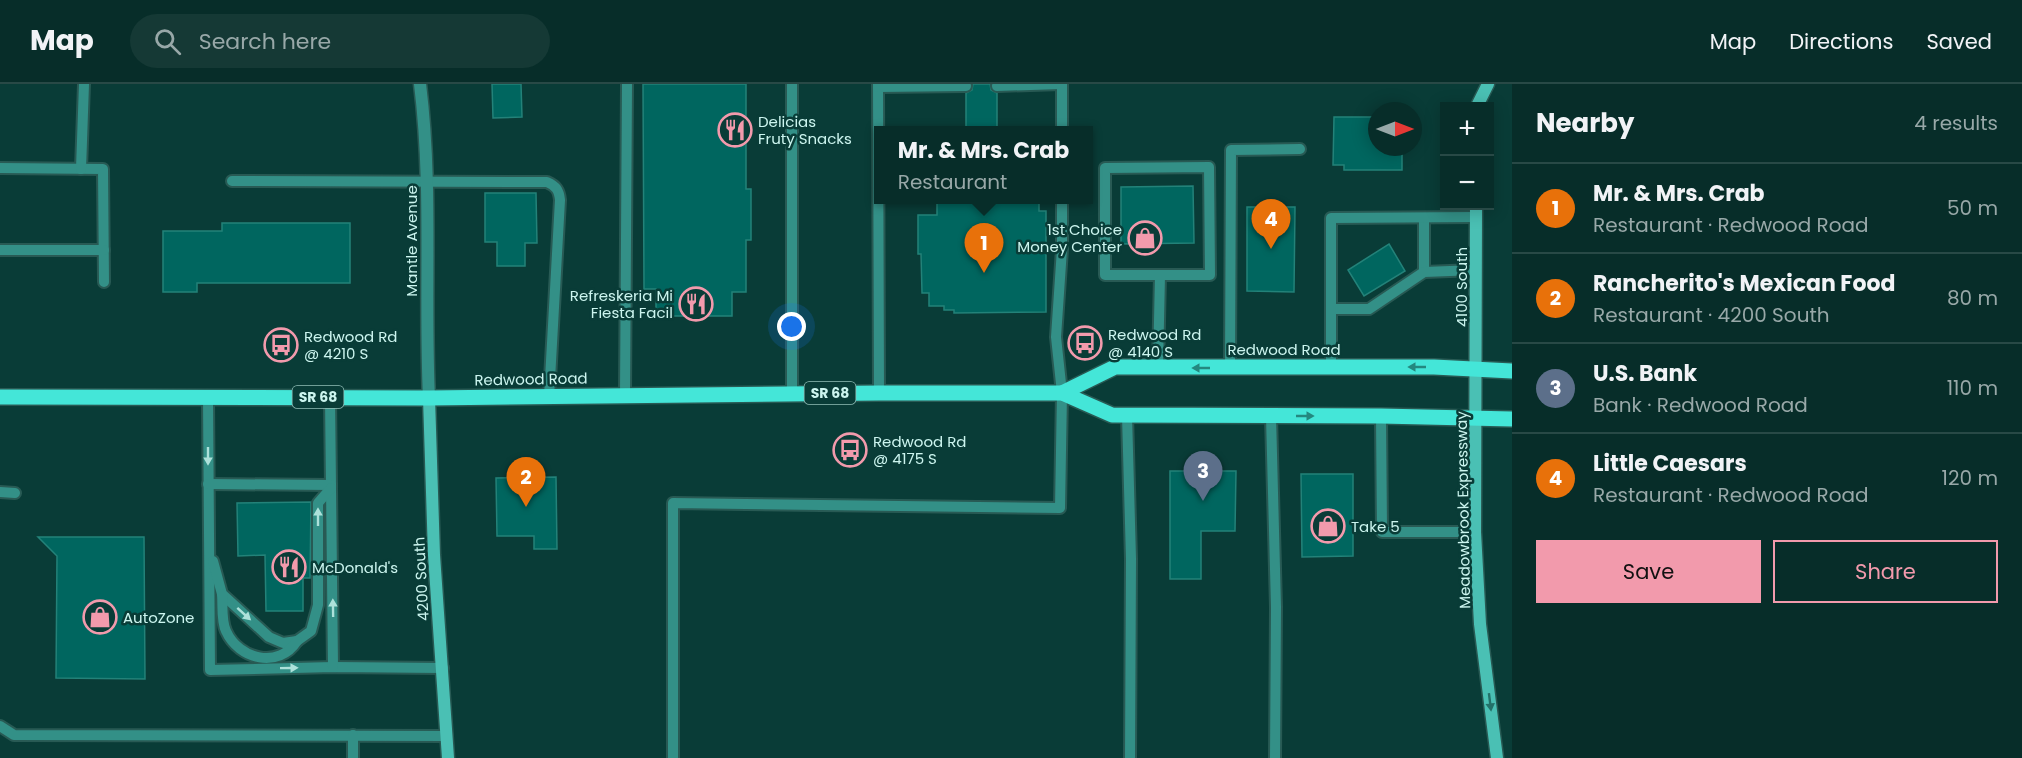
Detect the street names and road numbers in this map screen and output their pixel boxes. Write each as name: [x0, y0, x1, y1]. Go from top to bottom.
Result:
street label: Mantle Avenue: [401, 185, 422, 297]
street label: 4100 South: [1451, 247, 1472, 327]
street label: Redwood Road: [1227, 339, 1341, 360]
street label: Redwood Road: [474, 368, 588, 390]
road number: SR 68: [804, 382, 856, 404]
road number: SR 68: [292, 386, 344, 408]
street label: Meadowbrook Expressway: [1451, 411, 1475, 609]
street label: 4200 South: [408, 537, 434, 621]

